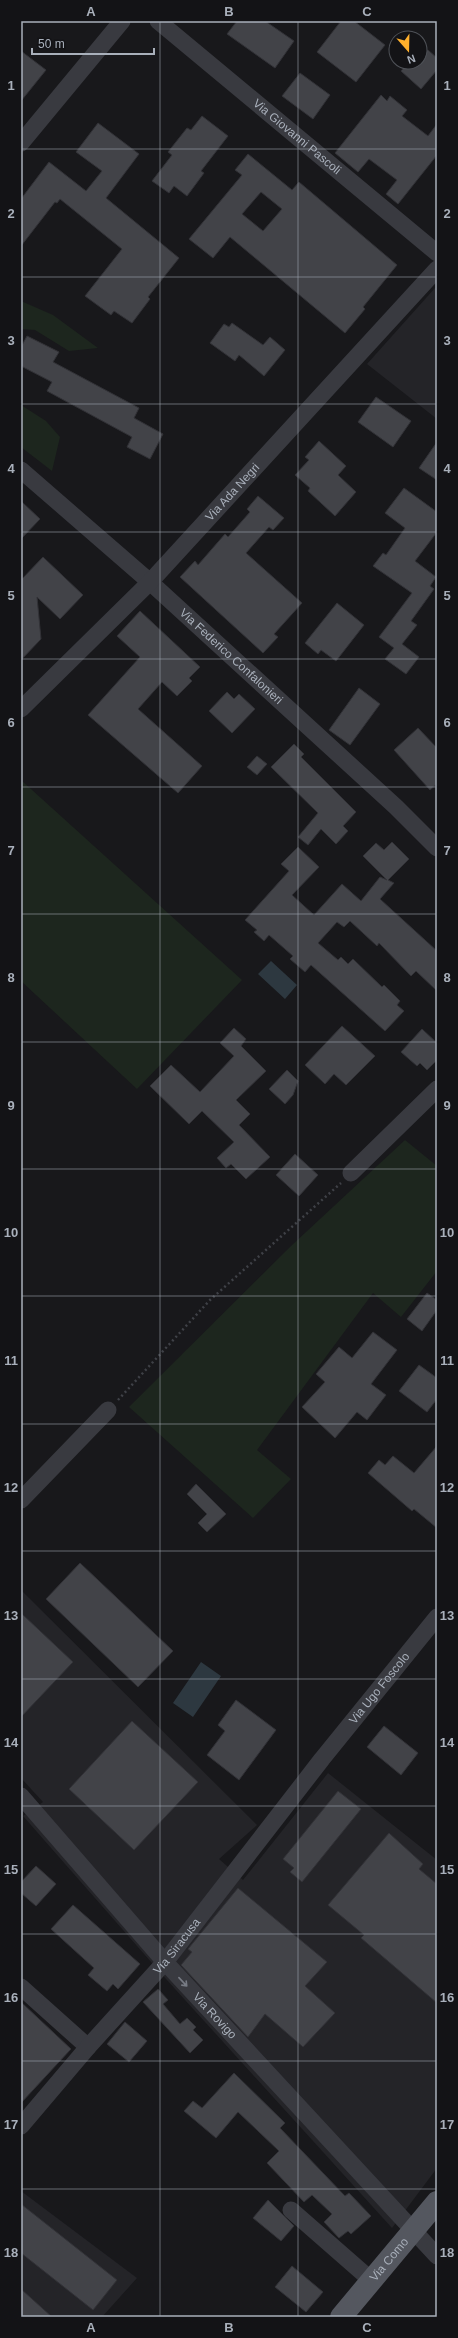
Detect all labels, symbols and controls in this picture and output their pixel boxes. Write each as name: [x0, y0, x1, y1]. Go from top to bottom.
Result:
text: A: [86, 4, 96, 19]
text: B: [224, 4, 234, 19]
text: C: [362, 4, 372, 19]
scale bar: [32, 30, 154, 56]
north arrow: [388, 30, 428, 70]
text: 50 m: [38, 37, 65, 51]
text: N: [406, 52, 417, 66]
text: 1: [7, 78, 15, 93]
text: 1: [443, 78, 451, 93]
street label: Via Giovanni Pascoli: [250, 96, 344, 177]
text: 2: [7, 206, 15, 221]
text: 2: [443, 206, 451, 221]
text: 3: [7, 333, 15, 348]
text: 3: [443, 333, 451, 348]
street label: Via Ada Negri: [203, 460, 262, 524]
text: 4: [7, 461, 15, 476]
text: 4: [443, 461, 451, 476]
text: 5: [7, 588, 15, 603]
text: 5: [443, 588, 451, 603]
street label: Via Federico Confalonieri: [177, 606, 286, 707]
text: 6: [7, 715, 15, 730]
text: 6: [443, 715, 451, 730]
text: 7: [7, 843, 15, 858]
text: 7: [443, 843, 451, 858]
text: 8: [7, 970, 15, 985]
text: 8: [443, 970, 451, 985]
text: 9: [7, 1098, 15, 1113]
text: 9: [443, 1098, 451, 1113]
text: 10: [4, 1225, 18, 1240]
text: 10: [440, 1225, 454, 1240]
text: 11: [4, 1353, 18, 1368]
text: 11: [440, 1353, 454, 1368]
text: 12: [4, 1480, 18, 1495]
text: 12: [440, 1480, 454, 1495]
text: 13: [4, 1608, 18, 1623]
text: 13: [440, 1608, 454, 1623]
street label: Via Ugo Foscolo: [346, 1649, 413, 1727]
text: 14: [4, 1735, 19, 1750]
text: 14: [440, 1735, 455, 1750]
text: 15: [4, 1862, 18, 1877]
text: 15: [440, 1862, 454, 1877]
street label: Via Siracusa: [150, 1915, 203, 1977]
one-way arrow: [179, 1977, 188, 1987]
text: 16: [4, 1990, 18, 2005]
street label: Via Rovigo: [190, 1990, 240, 2042]
text: 16: [440, 1990, 454, 2005]
text: 17: [4, 2117, 18, 2132]
text: 17: [440, 2117, 454, 2132]
street label: Via Como: [367, 2235, 411, 2284]
text: 18: [4, 2245, 18, 2260]
text: 18: [440, 2245, 454, 2260]
text: A: [86, 2320, 96, 2335]
text: B: [224, 2320, 234, 2335]
text: C: [362, 2320, 372, 2335]

